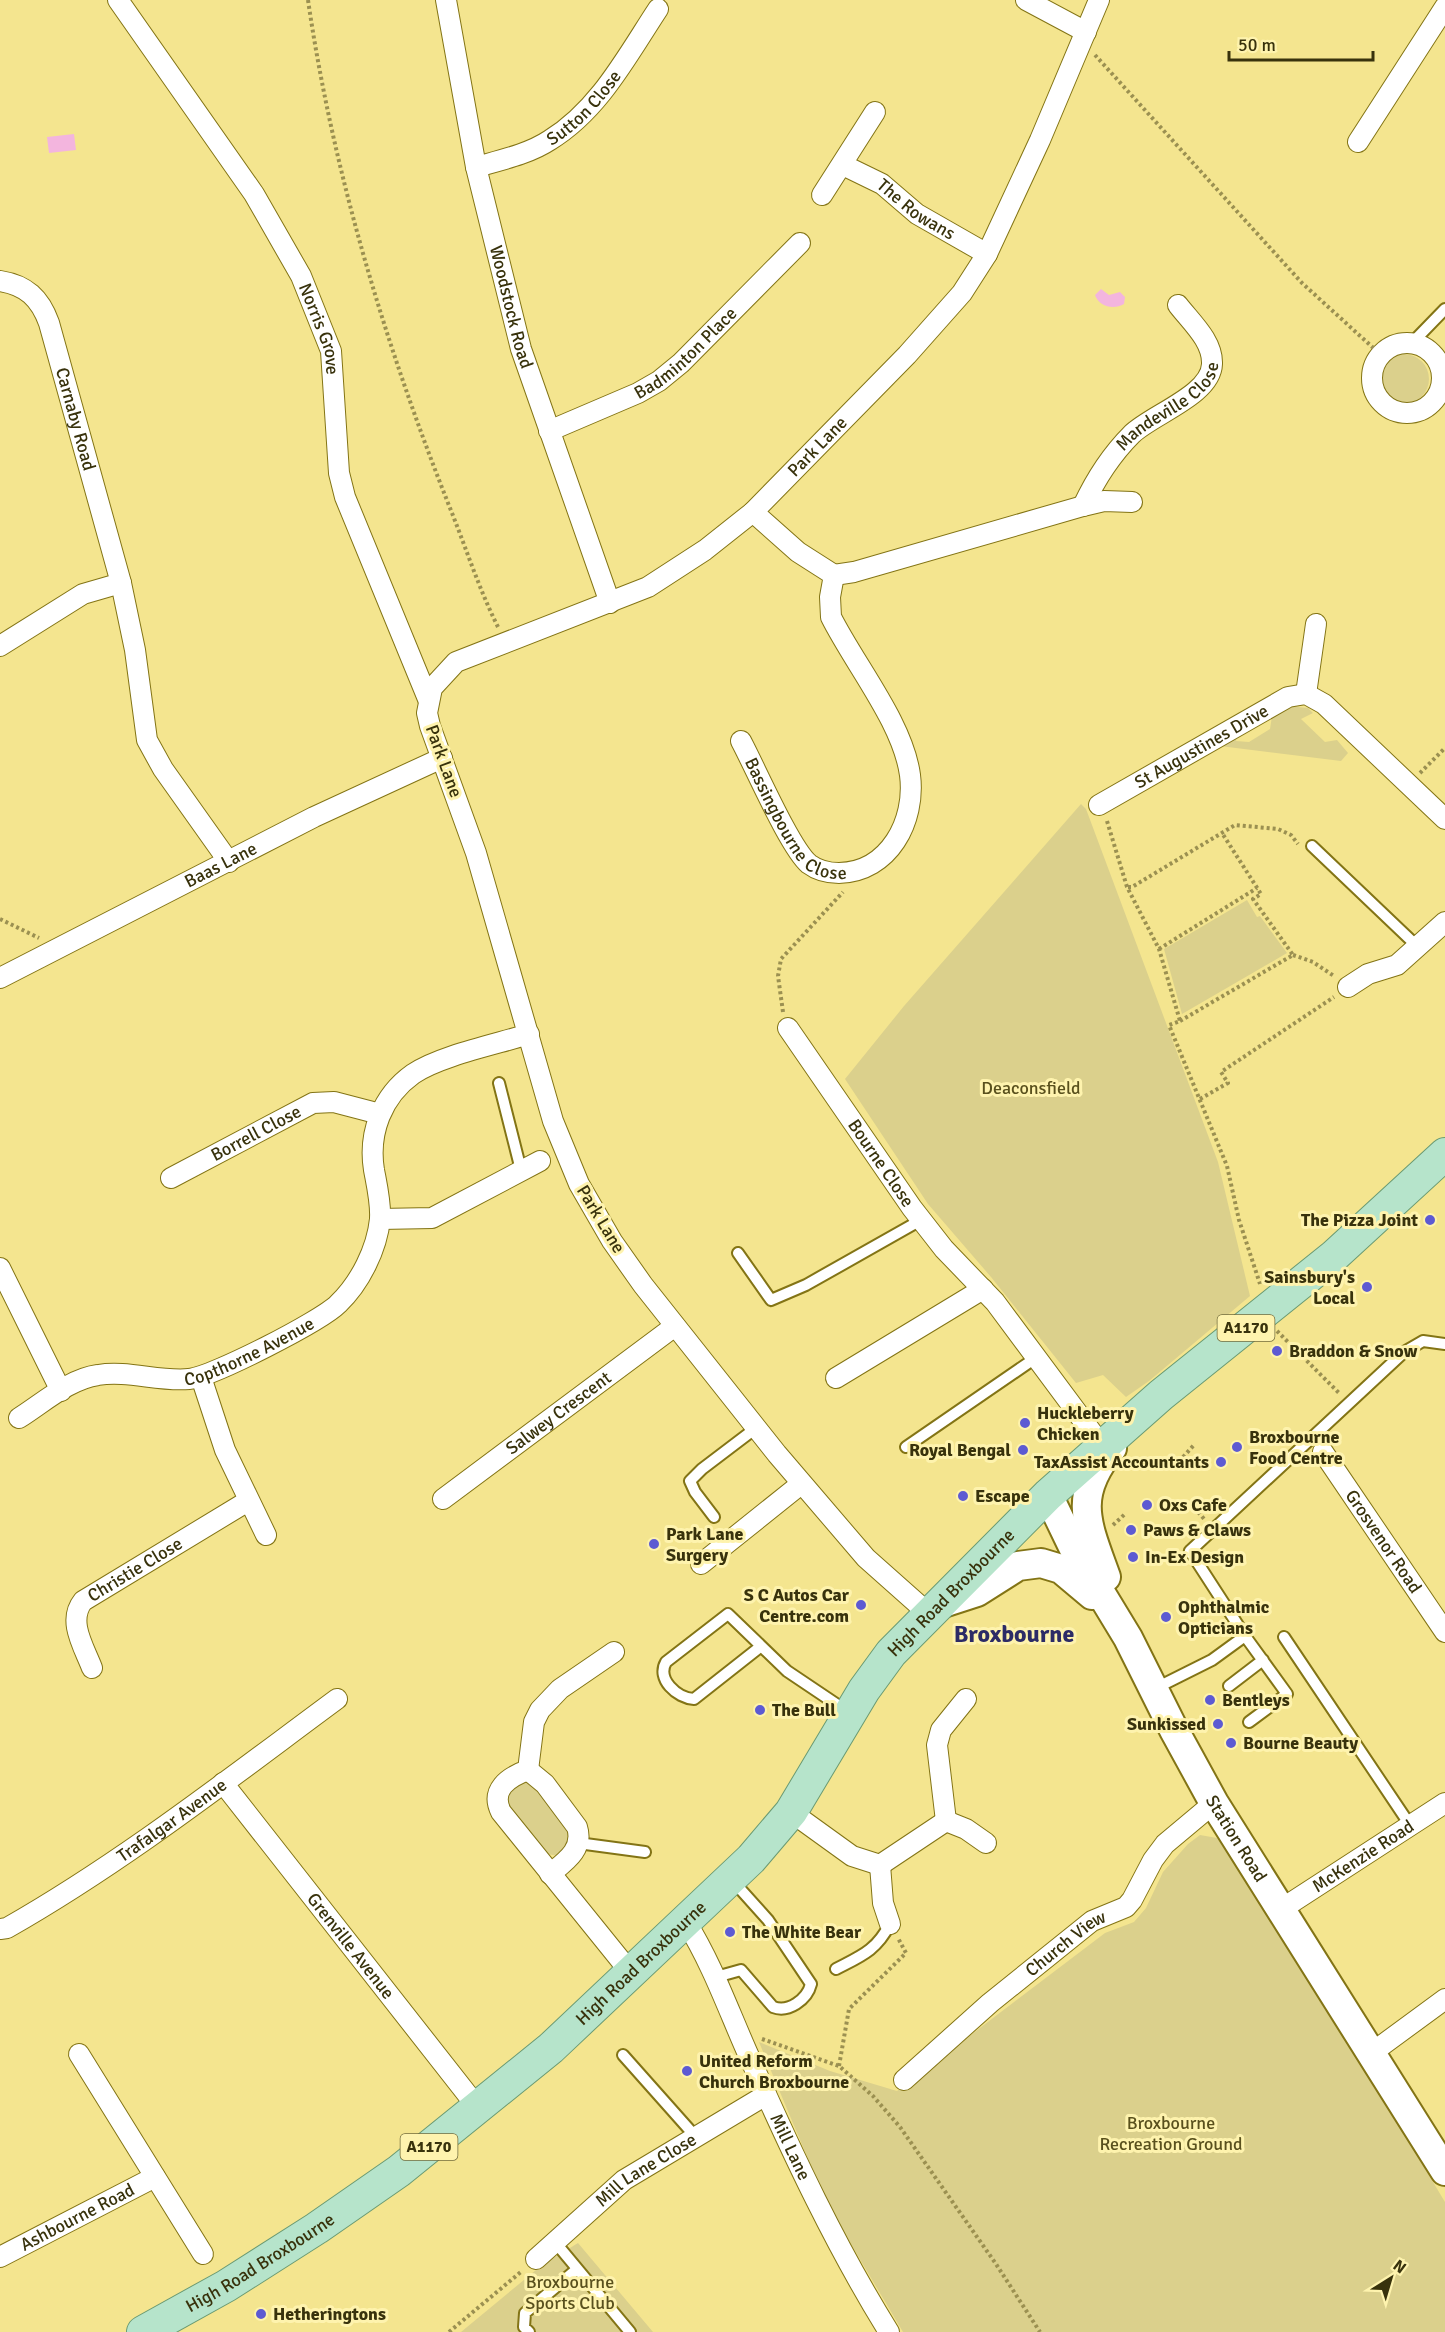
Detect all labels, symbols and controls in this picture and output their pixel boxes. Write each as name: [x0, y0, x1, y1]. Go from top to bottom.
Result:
scale bar: [1229, 24, 1373, 62]
text: 50 m: [1238, 34, 1276, 56]
street label: Sutton Close: [542, 66, 626, 150]
street label: The Rowans: [873, 174, 959, 244]
street label: Woodstock Road: [485, 243, 538, 372]
street label: Norris Grove: [294, 280, 344, 375]
street label: Badminton Place: [630, 302, 741, 404]
street label: Mandeville Close: [1111, 361, 1223, 455]
street label: Carnaby Road: [51, 365, 100, 473]
street label: Park Lane: [783, 412, 852, 481]
street label: St Augustines Drive: [1131, 700, 1272, 793]
street label: Park Lane: [421, 722, 467, 800]
street label: Bassingbourne Close: [740, 754, 847, 884]
street label: Baas Lane: [181, 837, 261, 892]
park label: Deaconsfield: [981, 1077, 1081, 1099]
street label: Borrell Close: [207, 1100, 305, 1166]
street label: Bourne Close: [843, 1115, 919, 1211]
street label: Park Lane: [572, 1181, 630, 1257]
place label: The Pizza Joint: [1301, 1209, 1418, 1231]
marker: The Pizza Joint: [1423, 1213, 1437, 1227]
place label: Sainsbury's Local: [1264, 1266, 1355, 1309]
marker: Sainsbury's Local: [1360, 1280, 1374, 1294]
street label: Copthorne Avenue: [183, 1312, 318, 1391]
road number: A1170: [1218, 1315, 1274, 1341]
place label: Braddon & Snow: [1289, 1340, 1418, 1362]
marker: Braddon & Snow: [1270, 1344, 1284, 1358]
street label: Salwey Crescent: [501, 1366, 615, 1459]
place label: Huckleberry Chicken: [1037, 1402, 1134, 1445]
marker: Huckleberry Chicken: [1018, 1416, 1032, 1430]
place label: Broxbourne Food Centre: [1249, 1426, 1343, 1469]
place label: Royal Bengal: [909, 1439, 1011, 1461]
marker: Broxbourne Food Centre: [1230, 1440, 1244, 1454]
marker: Royal Bengal: [1016, 1443, 1030, 1457]
place label: TaxAssist Accountants: [1034, 1451, 1209, 1473]
marker: TaxAssist Accountants: [1214, 1455, 1228, 1469]
place label: Escape: [975, 1485, 1030, 1507]
street label: Grosvenor Road: [1341, 1485, 1426, 1597]
marker: Escape: [956, 1489, 970, 1503]
place label: Oxs Cafe: [1159, 1494, 1227, 1516]
marker: Oxs Cafe: [1140, 1498, 1154, 1512]
place label: Paws & Claws: [1143, 1519, 1251, 1541]
place label: Park Lane Surgery: [666, 1523, 743, 1566]
marker: Paws & Claws: [1124, 1523, 1138, 1537]
street label: High Road Broxbourne: [885, 1524, 1019, 1662]
street label: Christie Close: [83, 1532, 186, 1607]
marker: Park Lane Surgery: [647, 1537, 661, 1551]
place label: In-Ex Design: [1145, 1546, 1244, 1568]
marker: In-Ex Design: [1126, 1550, 1140, 1564]
place label: S C Autos Car Centre.com: [744, 1584, 850, 1627]
place label: Ophthalmic Opticians: [1178, 1596, 1270, 1639]
marker: S C Autos Car Centre.com: [854, 1598, 868, 1612]
marker: Ophthalmic Opticians: [1159, 1610, 1173, 1624]
district label: Broxbourne: [954, 1620, 1074, 1648]
place label: Bentleys: [1222, 1689, 1290, 1711]
marker: Bentleys: [1203, 1693, 1217, 1707]
place label: The Bull: [772, 1699, 836, 1721]
marker: The Bull: [753, 1703, 767, 1717]
place label: Sunkissed: [1127, 1713, 1206, 1735]
marker: Sunkissed: [1211, 1717, 1225, 1731]
place label: Bourne Beauty: [1243, 1732, 1358, 1754]
marker: Bourne Beauty: [1224, 1736, 1238, 1750]
street label: Trafalgar Avenue: [113, 1774, 231, 1867]
street label: Station Road: [1201, 1791, 1272, 1886]
street label: McKenzie Road: [1308, 1815, 1418, 1897]
street label: Grenville Avenue: [302, 1888, 399, 2003]
street label: High Road Broxbourne: [571, 1896, 711, 2030]
street label: Church View: [1021, 1906, 1109, 1981]
place label: The White Bear: [742, 1921, 862, 1943]
marker: The White Bear: [723, 1925, 737, 1939]
place label: United Reform Church Broxbourne: [699, 2050, 849, 2093]
marker: United Reform Church Broxbourne: [680, 2064, 694, 2078]
street label: Mill Lane: [765, 2110, 815, 2184]
park label: Broxbourne Recreation Ground: [1099, 2112, 1243, 2155]
street label: Mill Lane Close: [591, 2128, 700, 2211]
road number: A1170: [400, 2134, 458, 2160]
street label: Ashbourne Road: [17, 2179, 138, 2256]
street label: High Road Broxbourne: [182, 2208, 339, 2317]
north arrow: [1361, 2248, 1421, 2308]
text: N: [1389, 2255, 1410, 2278]
park label: Broxbourne Sports Club: [525, 2271, 615, 2314]
place label: Hetheringtons: [273, 2303, 386, 2325]
marker: Hetheringtons: [254, 2307, 268, 2321]

